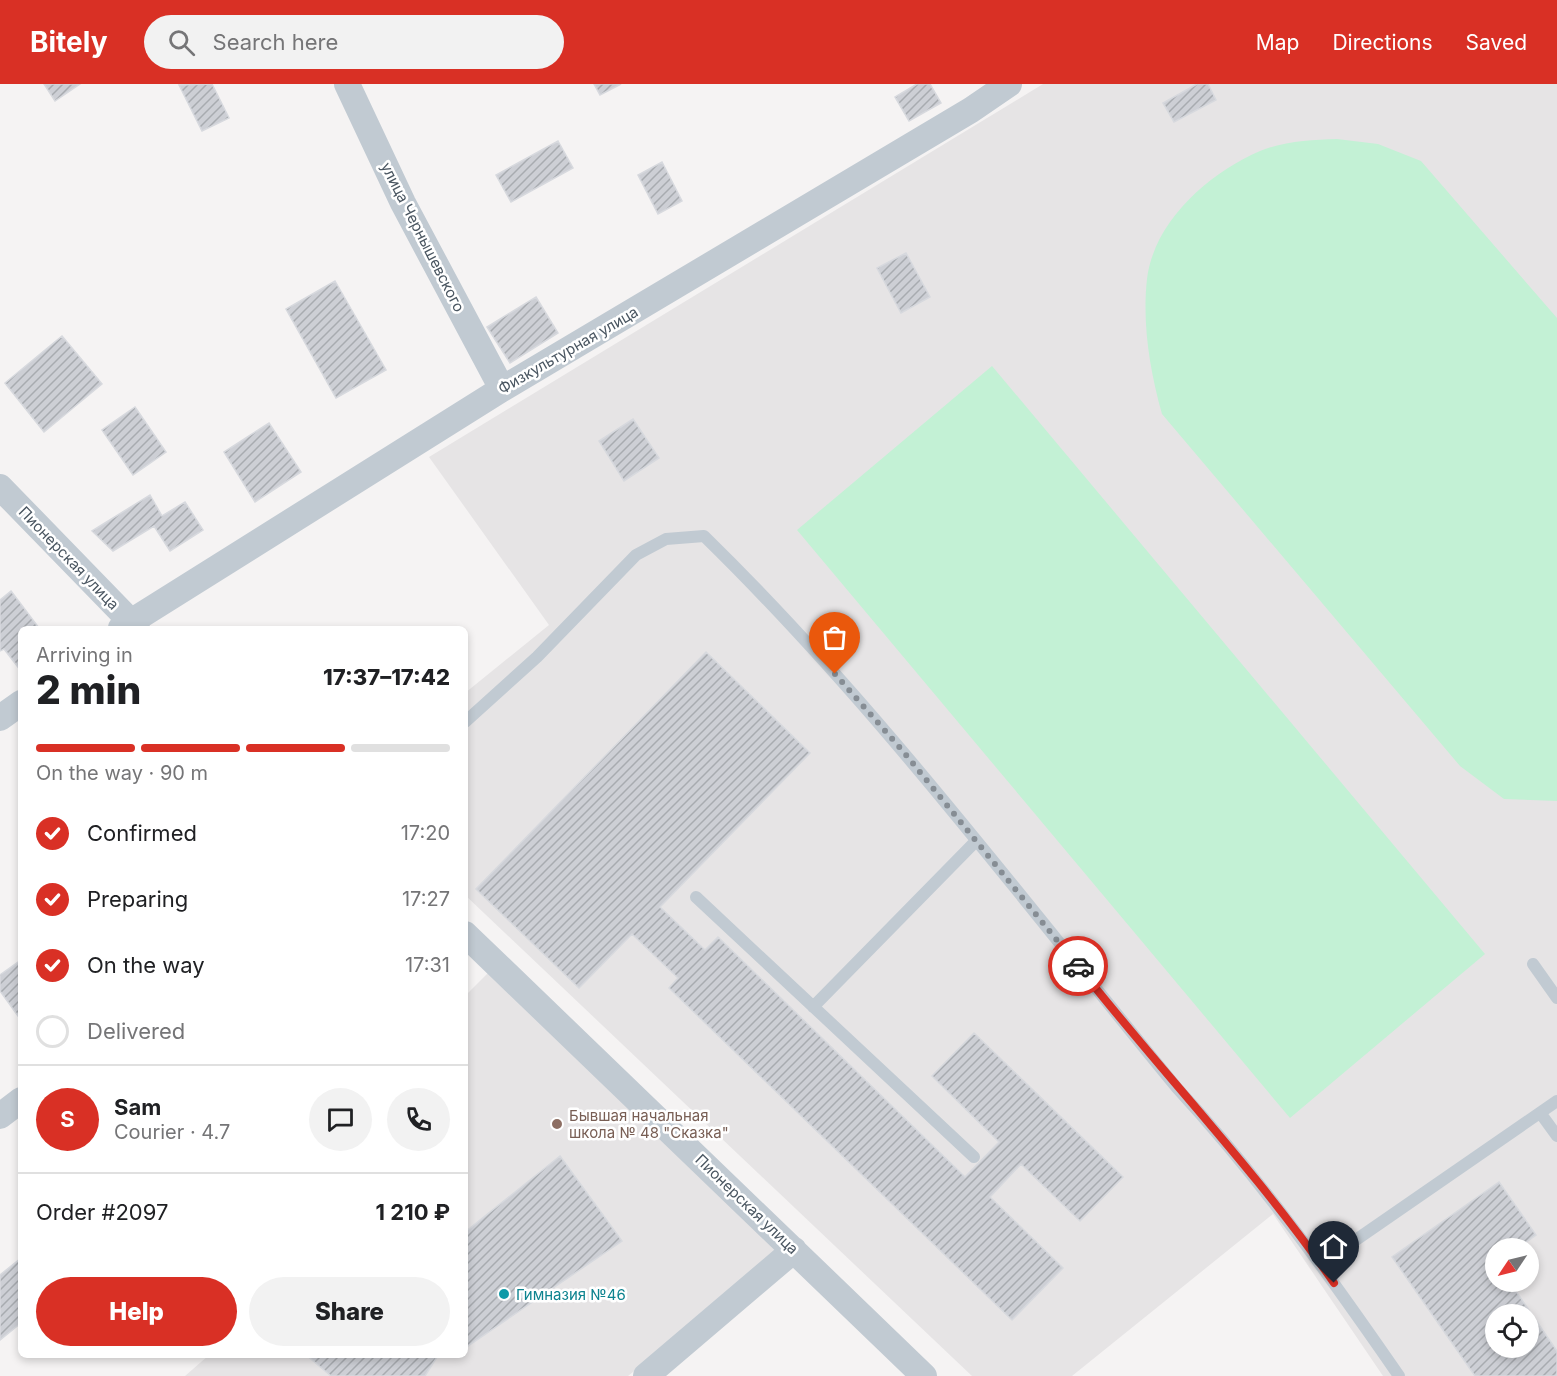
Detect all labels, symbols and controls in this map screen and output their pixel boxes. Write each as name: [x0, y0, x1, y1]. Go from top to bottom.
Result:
search box: [144, 15, 564, 69]
text: Bitely: [30, 25, 108, 59]
icon: search: [165, 26, 198, 59]
text: Search here: [213, 29, 338, 55]
text: Map: [1256, 30, 1299, 55]
text: Directions: [1332, 30, 1433, 55]
text: Saved: [1466, 30, 1527, 55]
street label: улица Чернышевского: [377, 159, 469, 315]
street label: Физкультурная улица: [495, 302, 641, 398]
street label: Пионерская улица: [15, 502, 123, 614]
pin: [809, 612, 860, 674]
icon: bag: [818, 621, 851, 654]
text: Arriving in: [36, 643, 133, 667]
text: 17:37–17:42: [323, 664, 450, 690]
text: 2 min: [36, 666, 141, 713]
text: On the way · 90 m: [36, 761, 208, 785]
icon: check: [36, 817, 69, 850]
text: Confirmed: [87, 820, 197, 846]
text: 17:20: [401, 821, 450, 845]
icon: check: [36, 883, 69, 916]
text: Preparing: [87, 886, 188, 912]
text: 17:27: [402, 887, 450, 911]
courier: [1048, 936, 1108, 996]
icon: check: [36, 949, 69, 982]
icon: car: [1062, 950, 1095, 983]
text: On the way: [87, 952, 205, 978]
text: 17:31: [405, 953, 450, 977]
text: Delivered: [87, 1018, 185, 1044]
button: chat: [309, 1088, 372, 1151]
button: phone: [387, 1088, 450, 1151]
text: Sam: [114, 1094, 161, 1120]
text: S: [60, 1106, 75, 1132]
place label: Бывшая начальная школа № 48 "Сказка": [569, 1106, 729, 1142]
marker: Бывшая начальная школа № 48 "Сказка": [550, 1117, 564, 1131]
text: Courier · 4.7: [114, 1120, 230, 1144]
street label: Пионерская улица: [691, 1150, 803, 1258]
text: Order #2097: [36, 1199, 168, 1225]
text: 1 210 ₽: [376, 1199, 450, 1225]
pin: [1308, 1221, 1359, 1283]
icon: home: [1317, 1230, 1350, 1263]
north arrow: [1485, 1238, 1539, 1292]
map controls: [1485, 1238, 1539, 1358]
button: Help: [36, 1277, 237, 1346]
button: Share: [249, 1277, 450, 1346]
place label: Гимназия №46: [516, 1285, 626, 1304]
marker: Гимназия №46: [497, 1287, 511, 1301]
button: locate: [1485, 1304, 1539, 1358]

